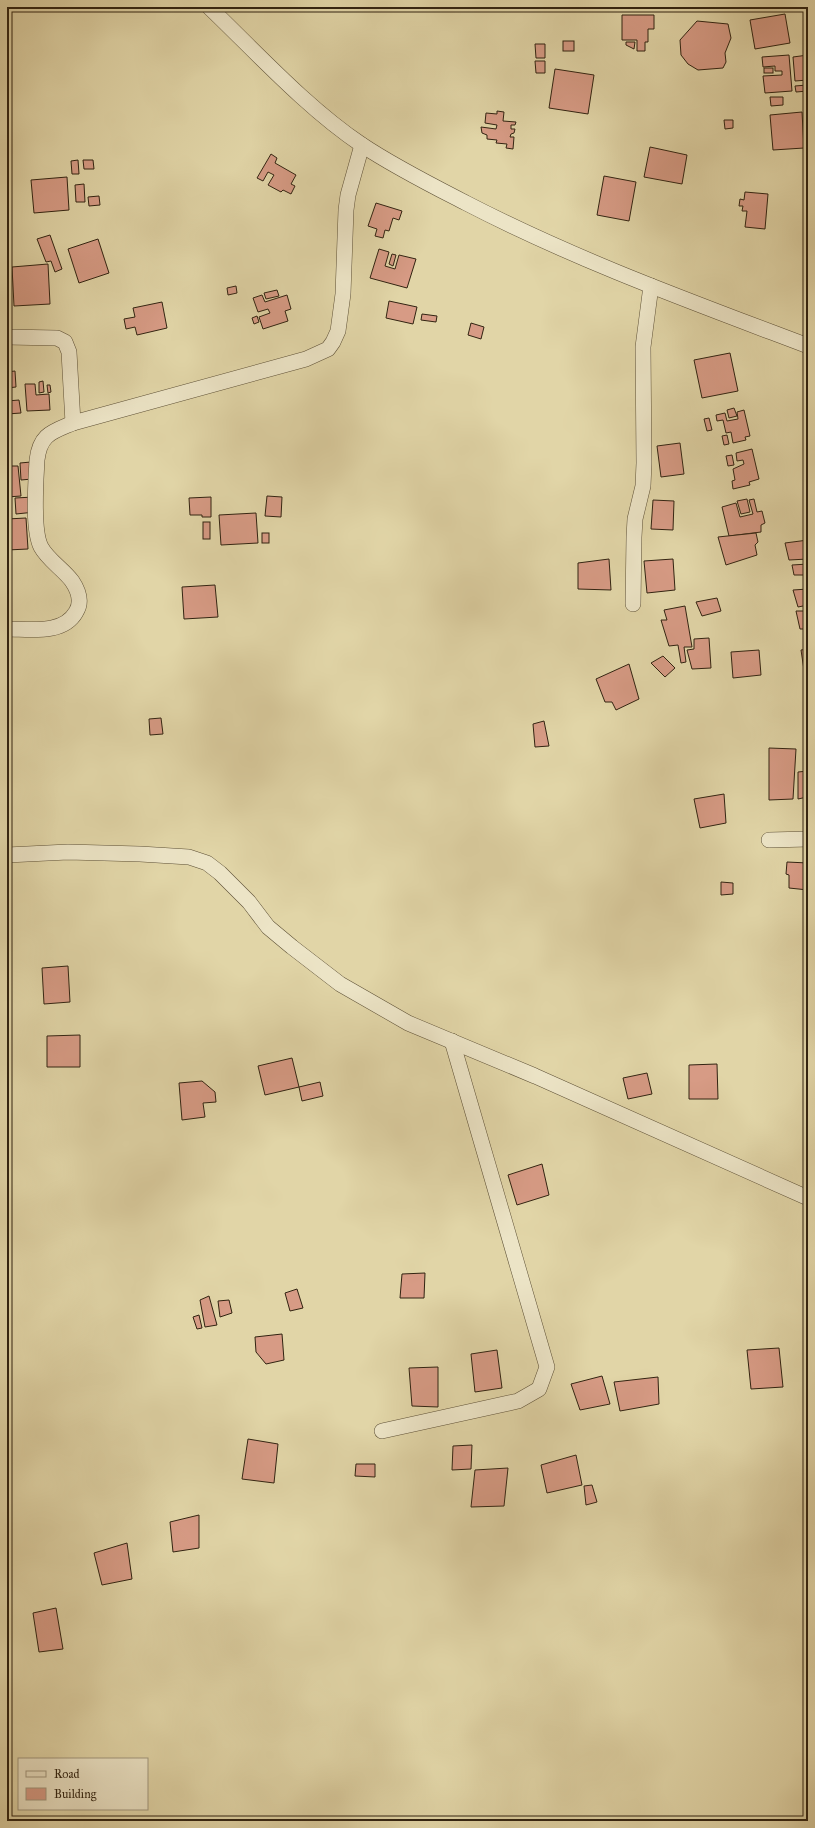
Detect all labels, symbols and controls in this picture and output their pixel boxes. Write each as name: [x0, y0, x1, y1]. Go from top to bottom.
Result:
legend: [18, 1758, 148, 1810]
text: Road: [54, 1767, 80, 1781]
text: Building: [54, 1787, 97, 1802]

